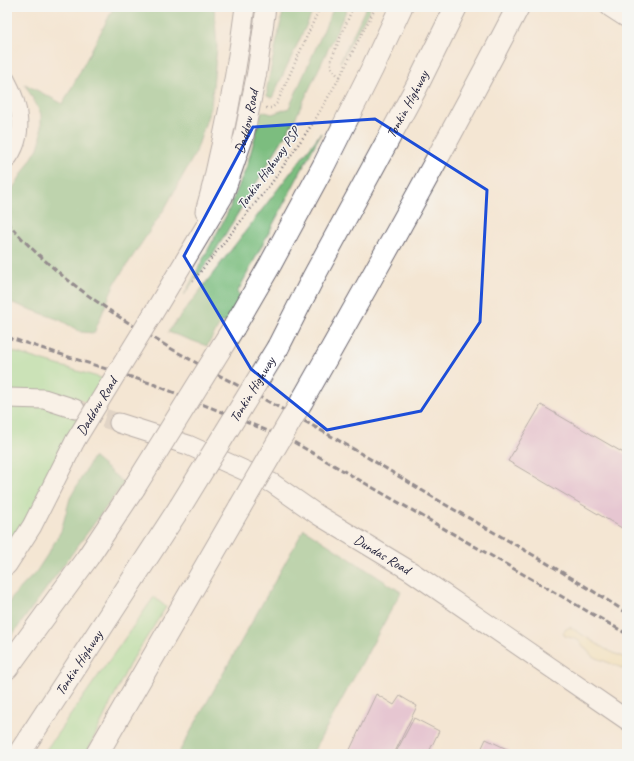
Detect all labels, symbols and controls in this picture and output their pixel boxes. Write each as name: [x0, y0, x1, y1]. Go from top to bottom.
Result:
street label: Tonkin Highway: [383, 67, 433, 141]
street label: Daddow Road: [231, 86, 263, 156]
street label: Tonkin Highway PSP: [233, 122, 305, 212]
street label: Tonkin Highway: [226, 353, 280, 425]
street label: Daddow Road: [73, 372, 122, 438]
street label: Dundas Road: [351, 531, 416, 579]
street label: Tonkin Highway: [52, 626, 107, 698]

